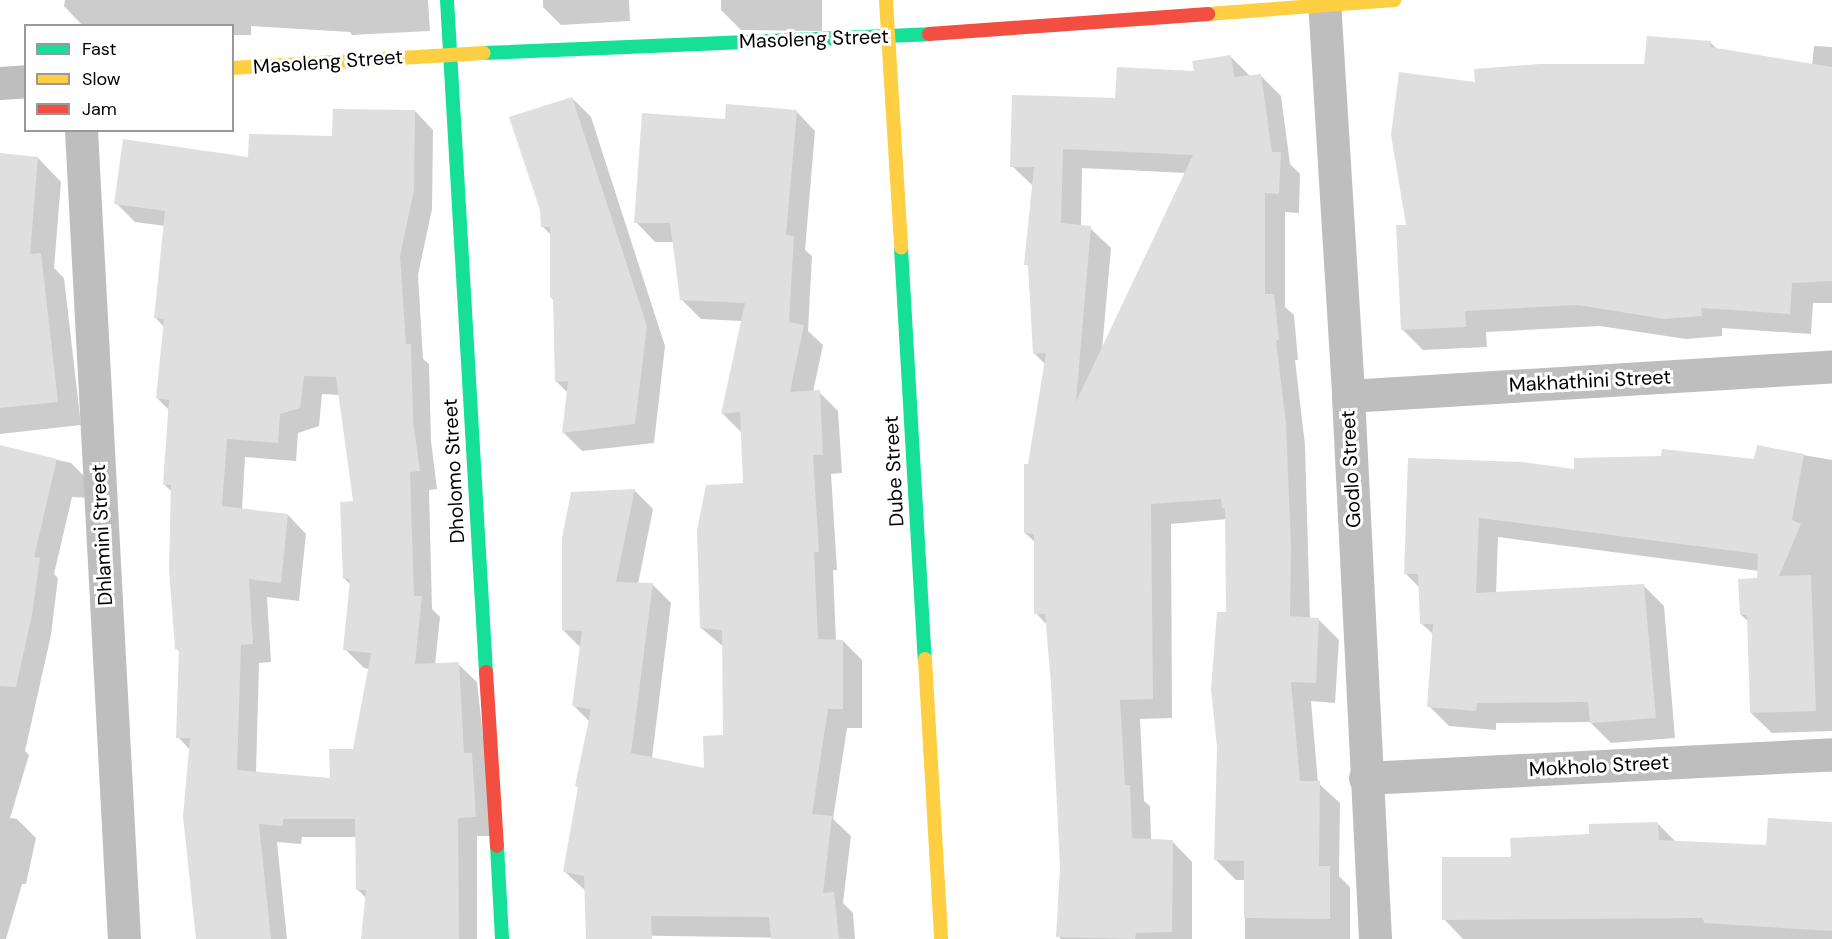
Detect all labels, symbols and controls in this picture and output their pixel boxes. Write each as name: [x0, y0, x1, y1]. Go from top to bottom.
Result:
legend: [24, 24, 234, 132]
street label: Masoleng Street: [739, 24, 889, 54]
text: Fast: [82, 37, 117, 61]
street label: Masoleng Street: [252, 45, 404, 79]
text: Slow: [82, 67, 121, 91]
text: Jam: [82, 97, 117, 121]
street label: Makhathini Street: [1508, 365, 1672, 397]
street label: Dholomo Street: [438, 398, 470, 544]
street label: Godlo Street: [1336, 410, 1366, 528]
street label: Dube Street: [879, 415, 909, 527]
street label: Dhlamini Street: [86, 464, 118, 606]
street label: Mokholo Street: [1528, 750, 1670, 782]

